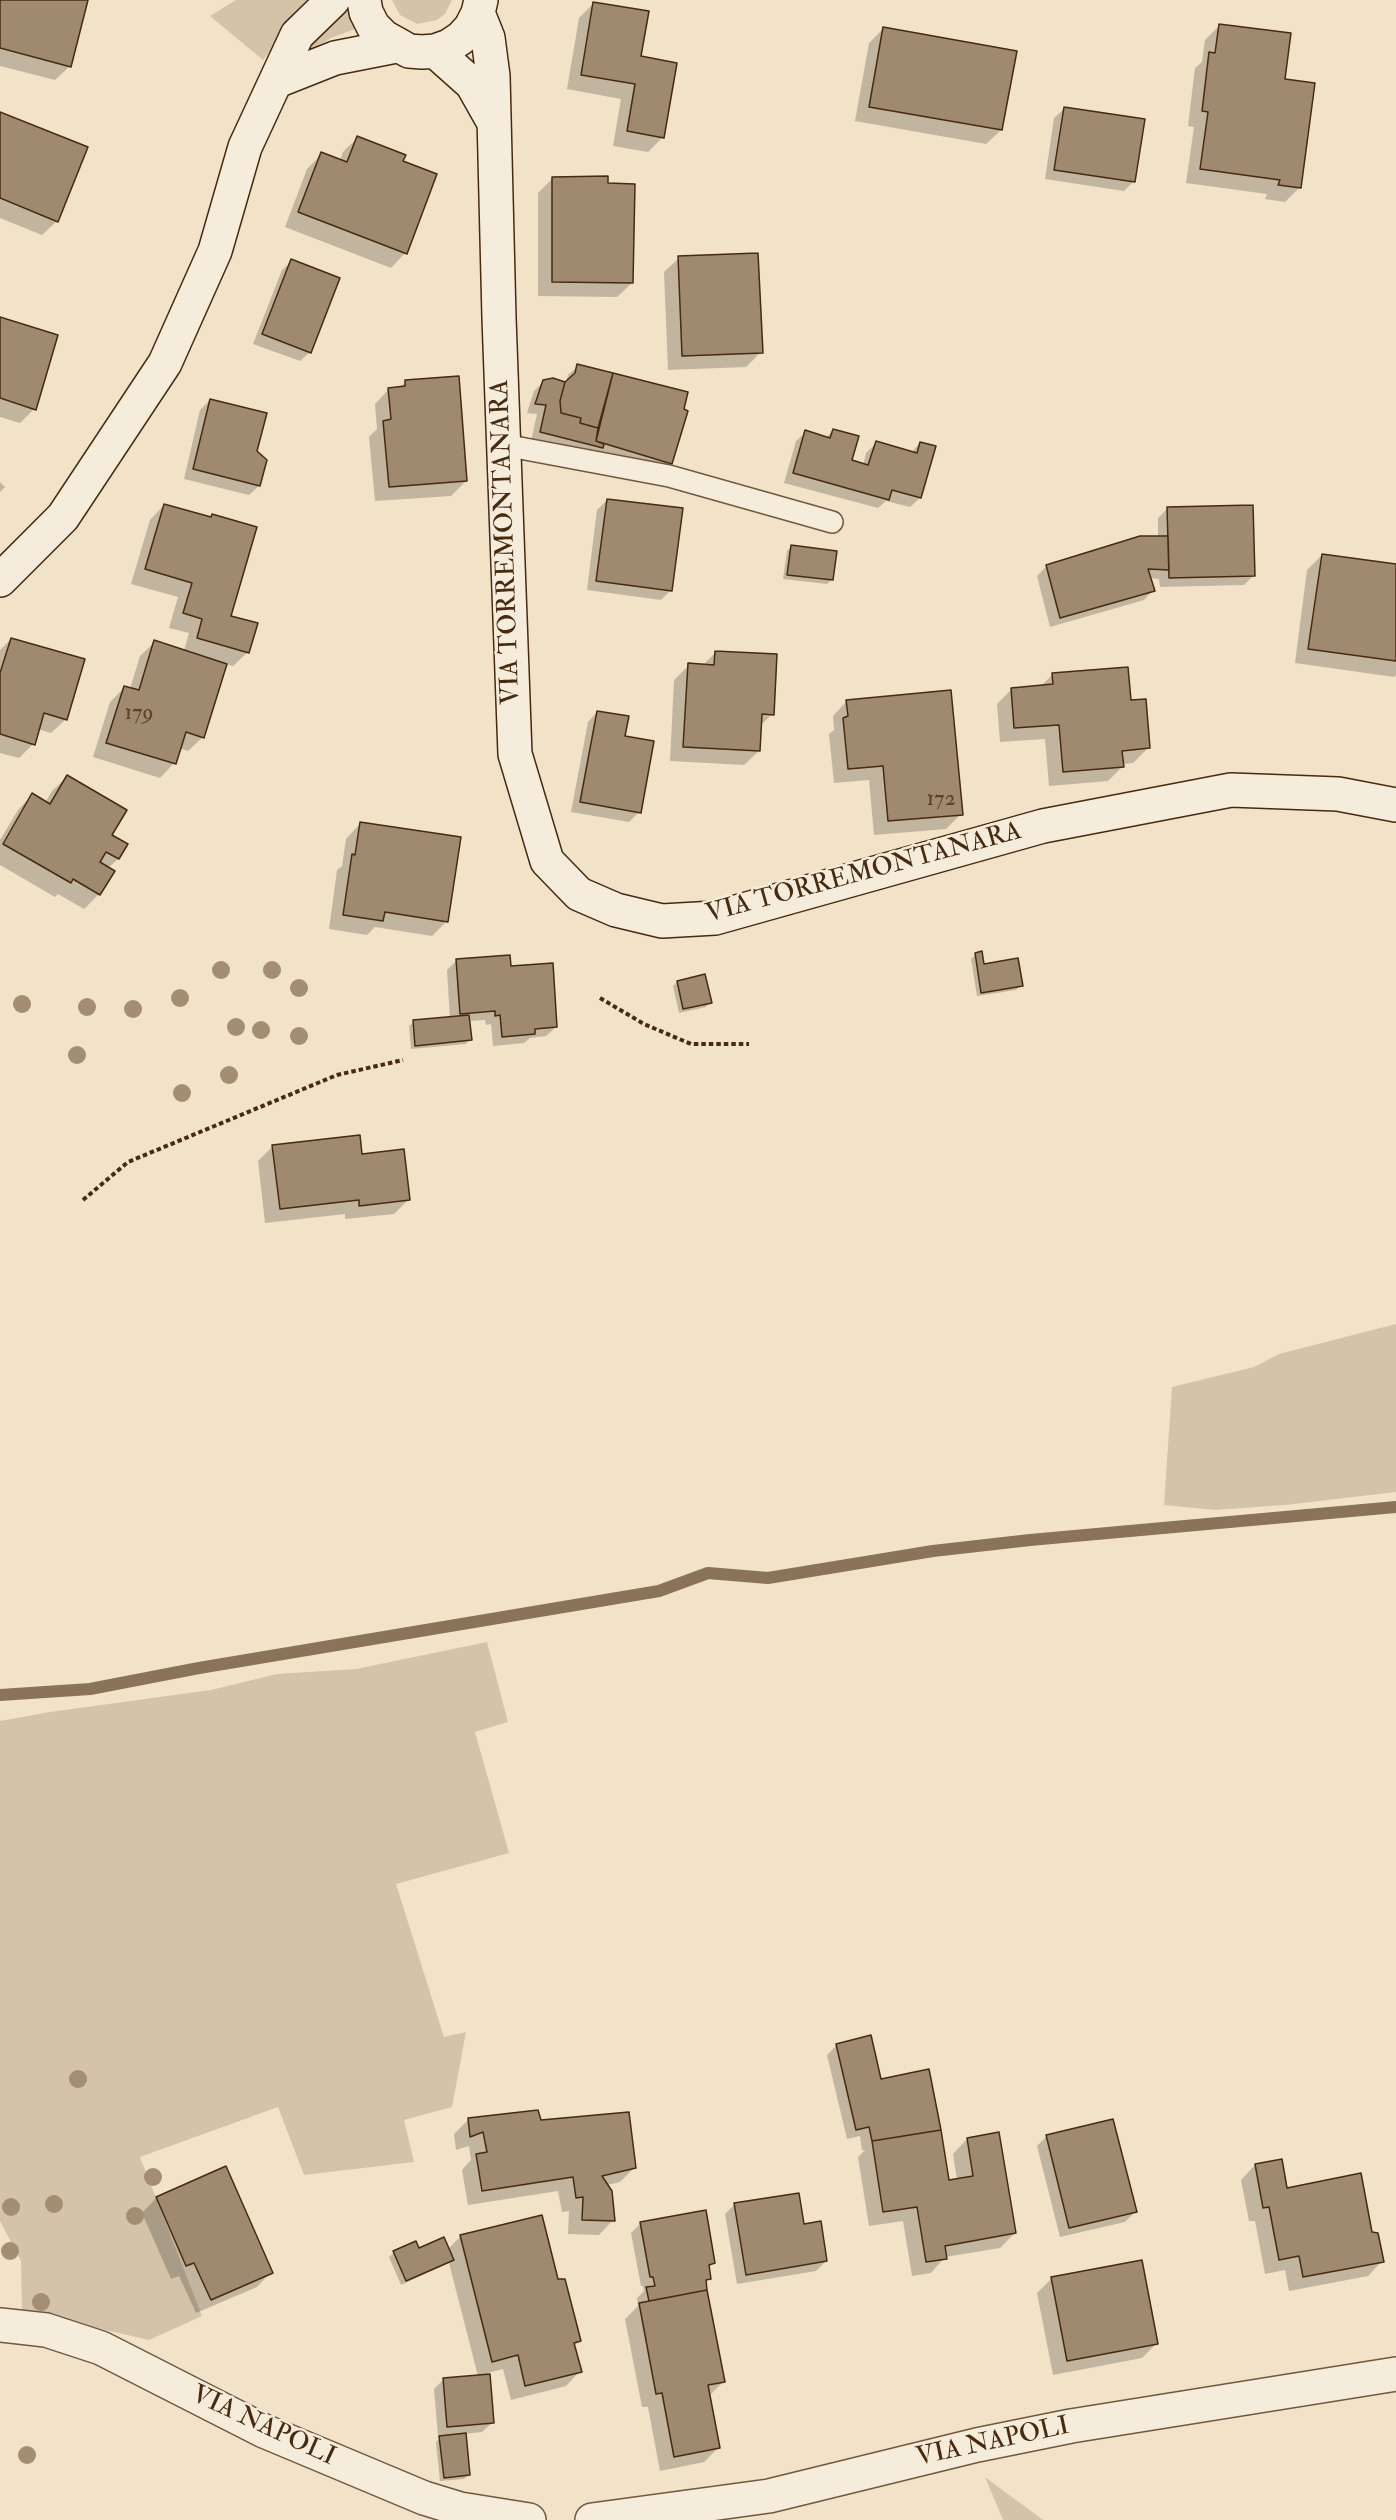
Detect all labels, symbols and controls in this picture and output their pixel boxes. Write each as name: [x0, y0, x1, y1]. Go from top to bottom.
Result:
street label: VIA TORREMONTANARA: [486, 379, 528, 705]
house number: 179: [124, 701, 154, 727]
house number: 172: [926, 787, 956, 813]
street label: VIA TORREMONTANARA: [703, 817, 1025, 931]
street label: VIA NAPOLI: [186, 2380, 340, 2474]
street label: VIA NAPOLI: [914, 2412, 1072, 2474]

